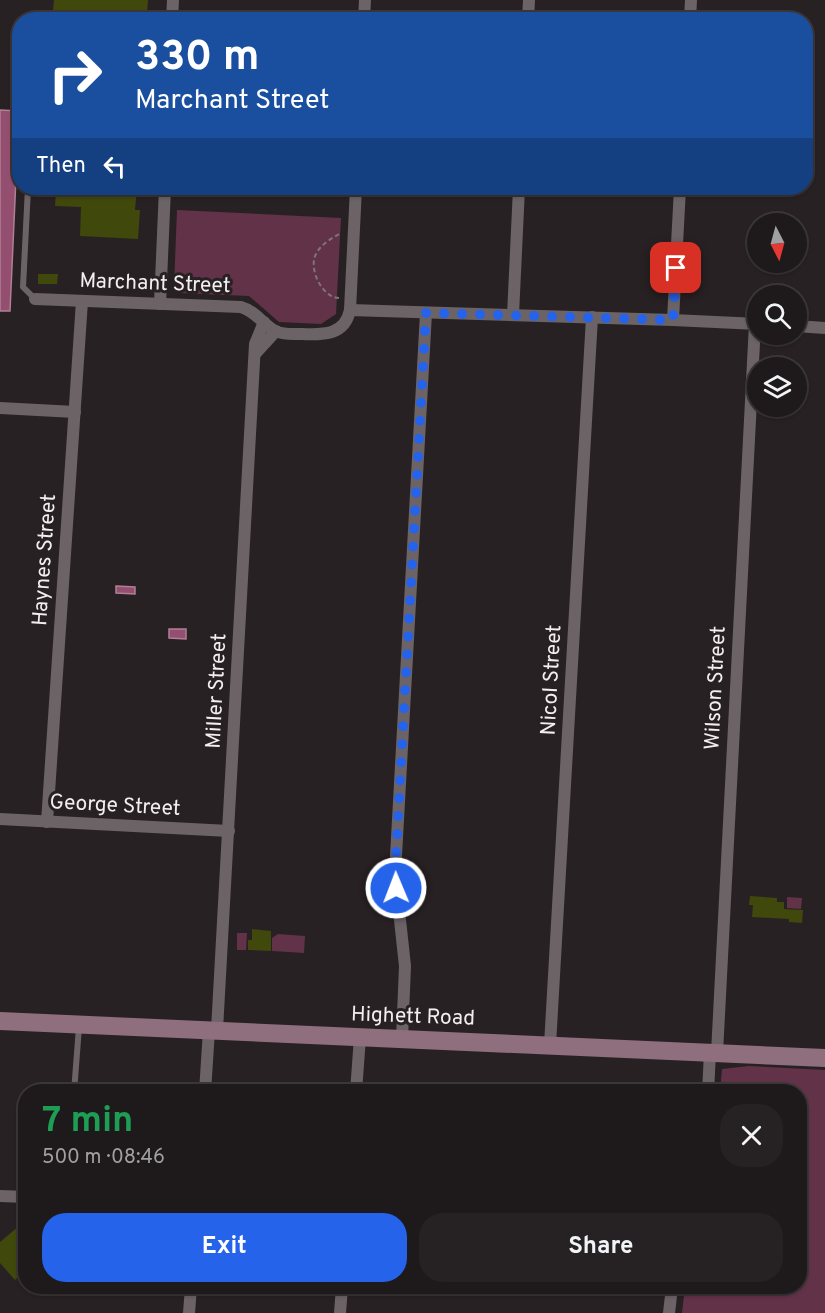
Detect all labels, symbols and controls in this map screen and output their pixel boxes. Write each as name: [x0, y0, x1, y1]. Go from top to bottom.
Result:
text: 330 m: [135, 32, 260, 85]
icon: right: [36, 36, 114, 114]
text: Marchant Street: [135, 84, 329, 118]
icon: left: [98, 150, 131, 183]
text: Then: [36, 153, 86, 180]
north arrow: [747, 213, 807, 273]
map controls: [747, 213, 807, 417]
pin: [650, 242, 701, 293]
icon: arrive: [659, 251, 692, 284]
street label: Marchant Street: [79, 268, 231, 300]
button: search: [747, 285, 807, 345]
button: layers: [747, 357, 807, 417]
street label: Haynes Street: [27, 493, 63, 627]
street label: Nicol Street: [536, 624, 568, 736]
street label: Wilson Street: [699, 625, 733, 751]
street label: Miller Street: [200, 633, 234, 749]
street label: George Street: [49, 789, 181, 823]
position arrow: [364, 856, 428, 920]
street label: Highett Road: [350, 1001, 476, 1033]
text: 7 min: [42, 1099, 133, 1145]
button: close: [720, 1104, 783, 1167]
text: 500 m · 08:46: [42, 1145, 165, 1171]
button: Exit: [42, 1213, 407, 1282]
button: Share: [419, 1213, 783, 1282]

